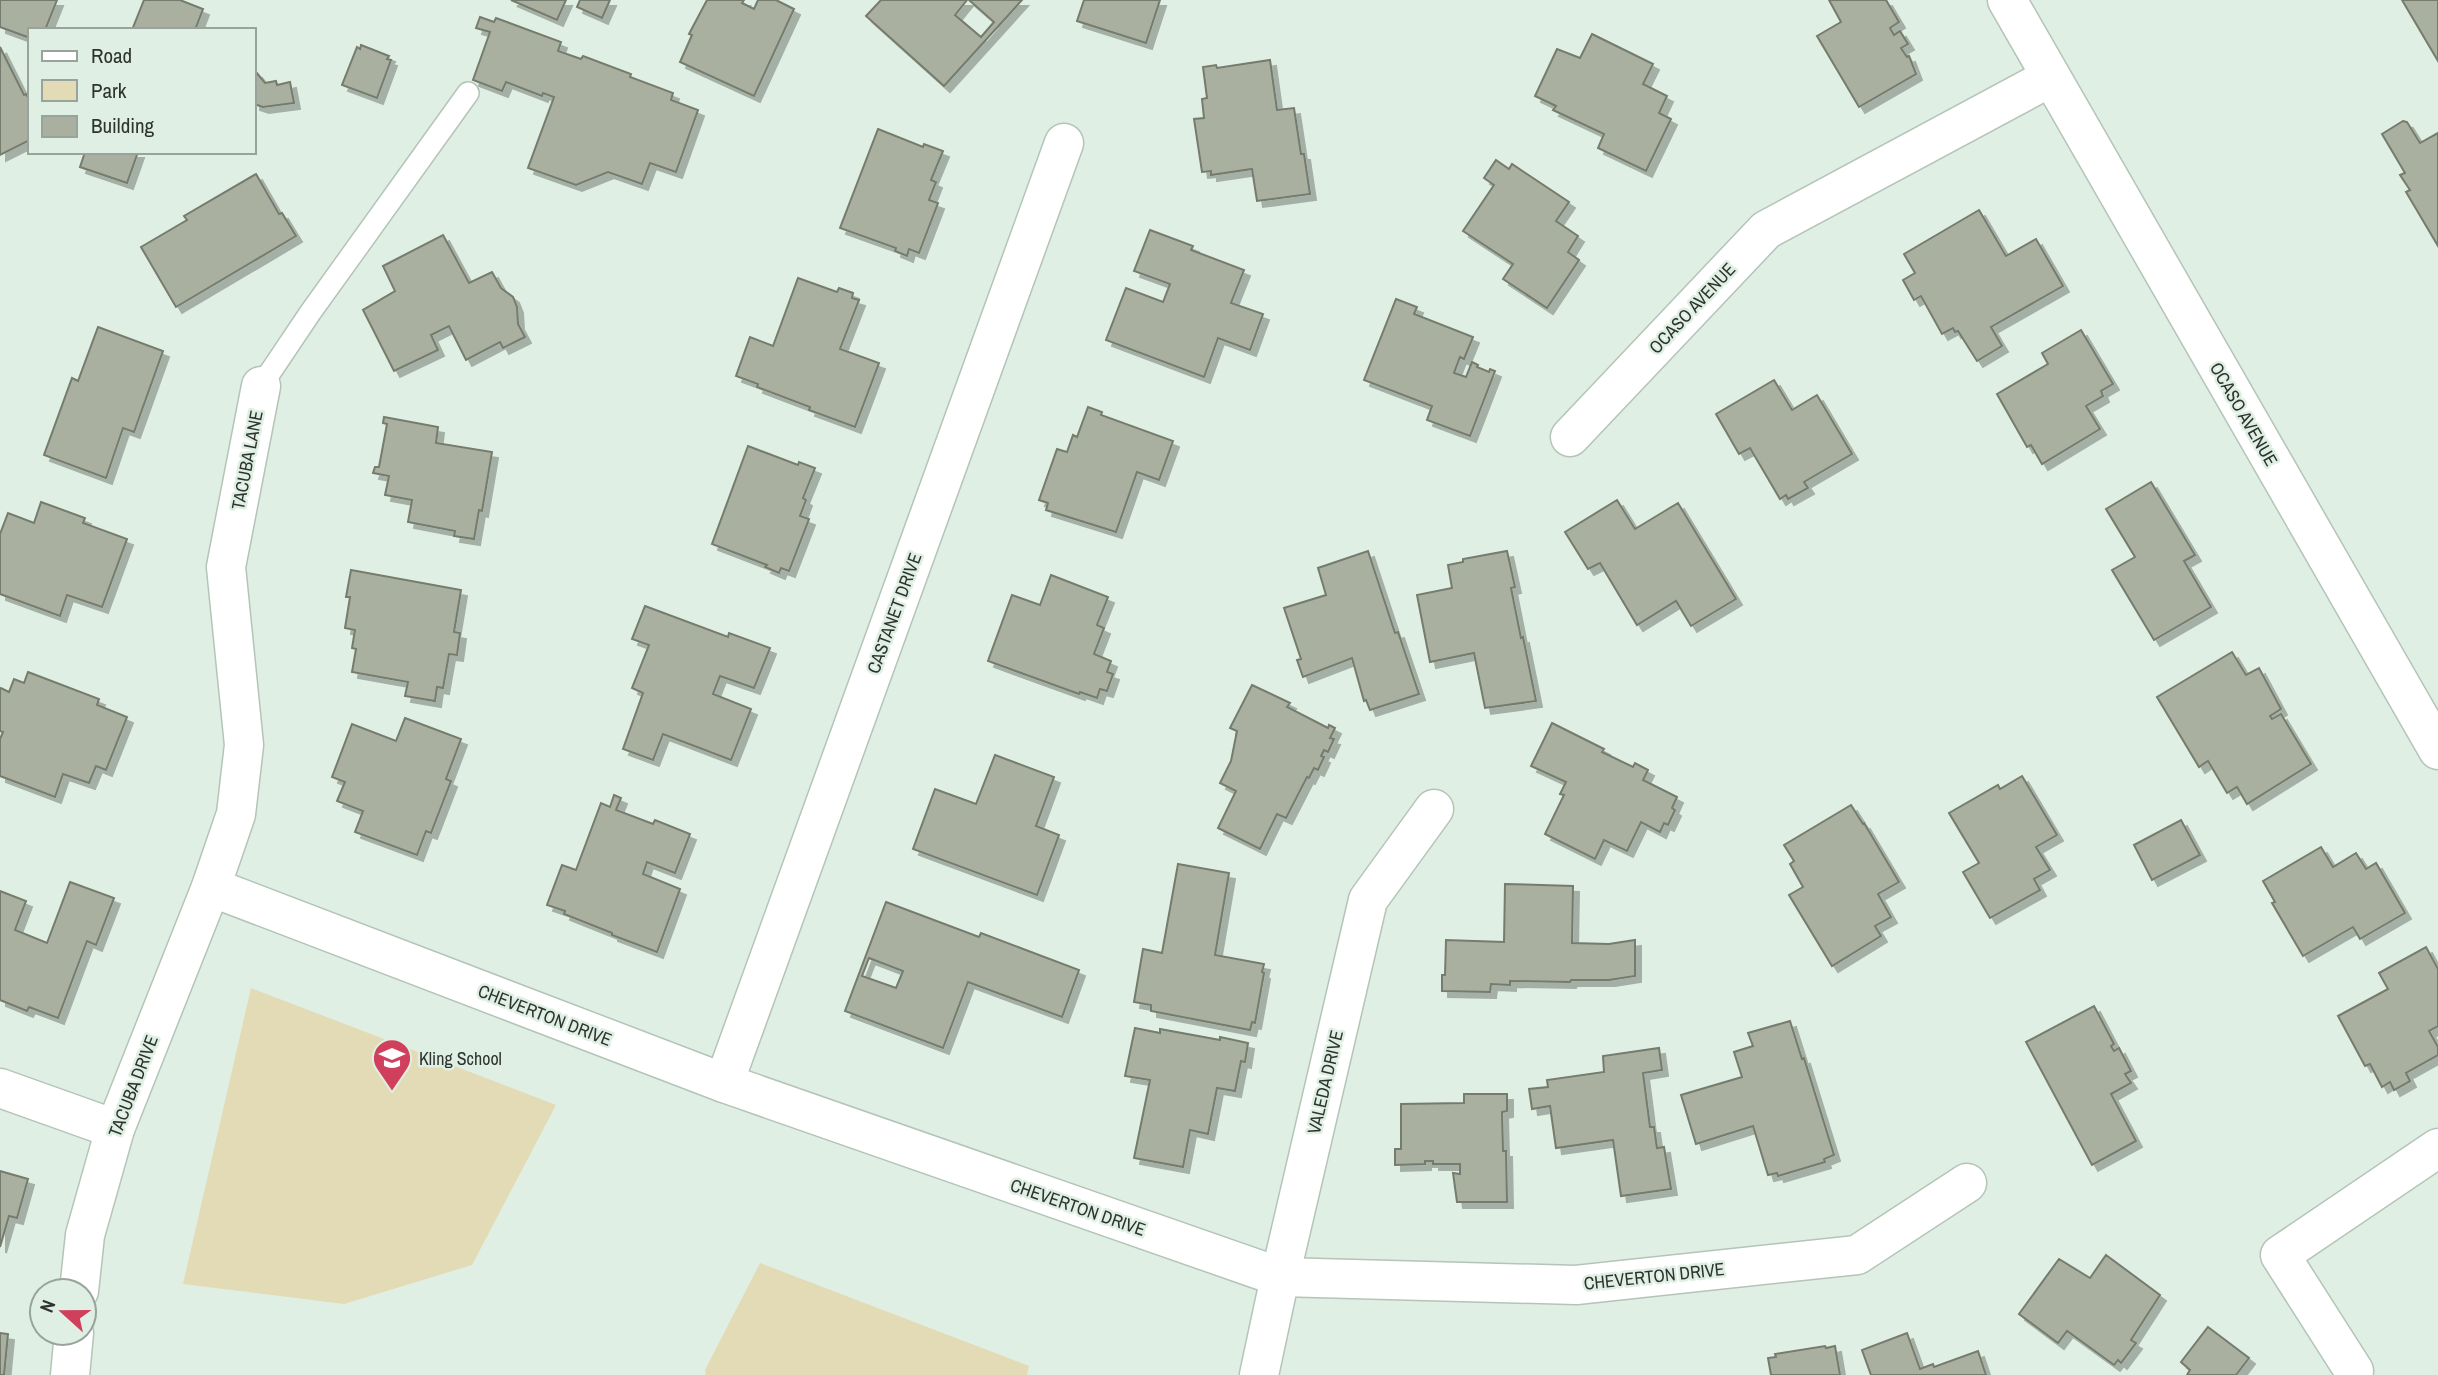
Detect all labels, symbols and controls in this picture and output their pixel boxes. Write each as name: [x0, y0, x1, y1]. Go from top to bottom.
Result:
legend: [28, 28, 256, 154]
text: Road: [91, 41, 132, 70]
text: Park: [91, 76, 127, 105]
text: Building: [91, 111, 155, 140]
street label: OCASO AVENUE: [1643, 257, 1741, 359]
street label: OCASO AVENUE: [2204, 357, 2284, 471]
street label: TACUBA LANE: [225, 408, 269, 512]
street label: CASTANET DRIVE: [861, 549, 927, 677]
street label: CHEVERTON DRIVE: [475, 978, 615, 1052]
street label: VALEDA DRIVE: [1301, 1028, 1349, 1136]
street label: TACUBA DRIVE: [102, 1031, 164, 1141]
school or university icon: Kling School: [371, 1037, 413, 1092]
place label: Kling School: [419, 1046, 502, 1071]
street label: CHEVERTON DRIVE: [1007, 1172, 1149, 1242]
street label: CHEVERTON DRIVE: [1582, 1256, 1726, 1296]
north arrow: [28, 1277, 98, 1347]
text: N: [33, 1296, 61, 1316]

